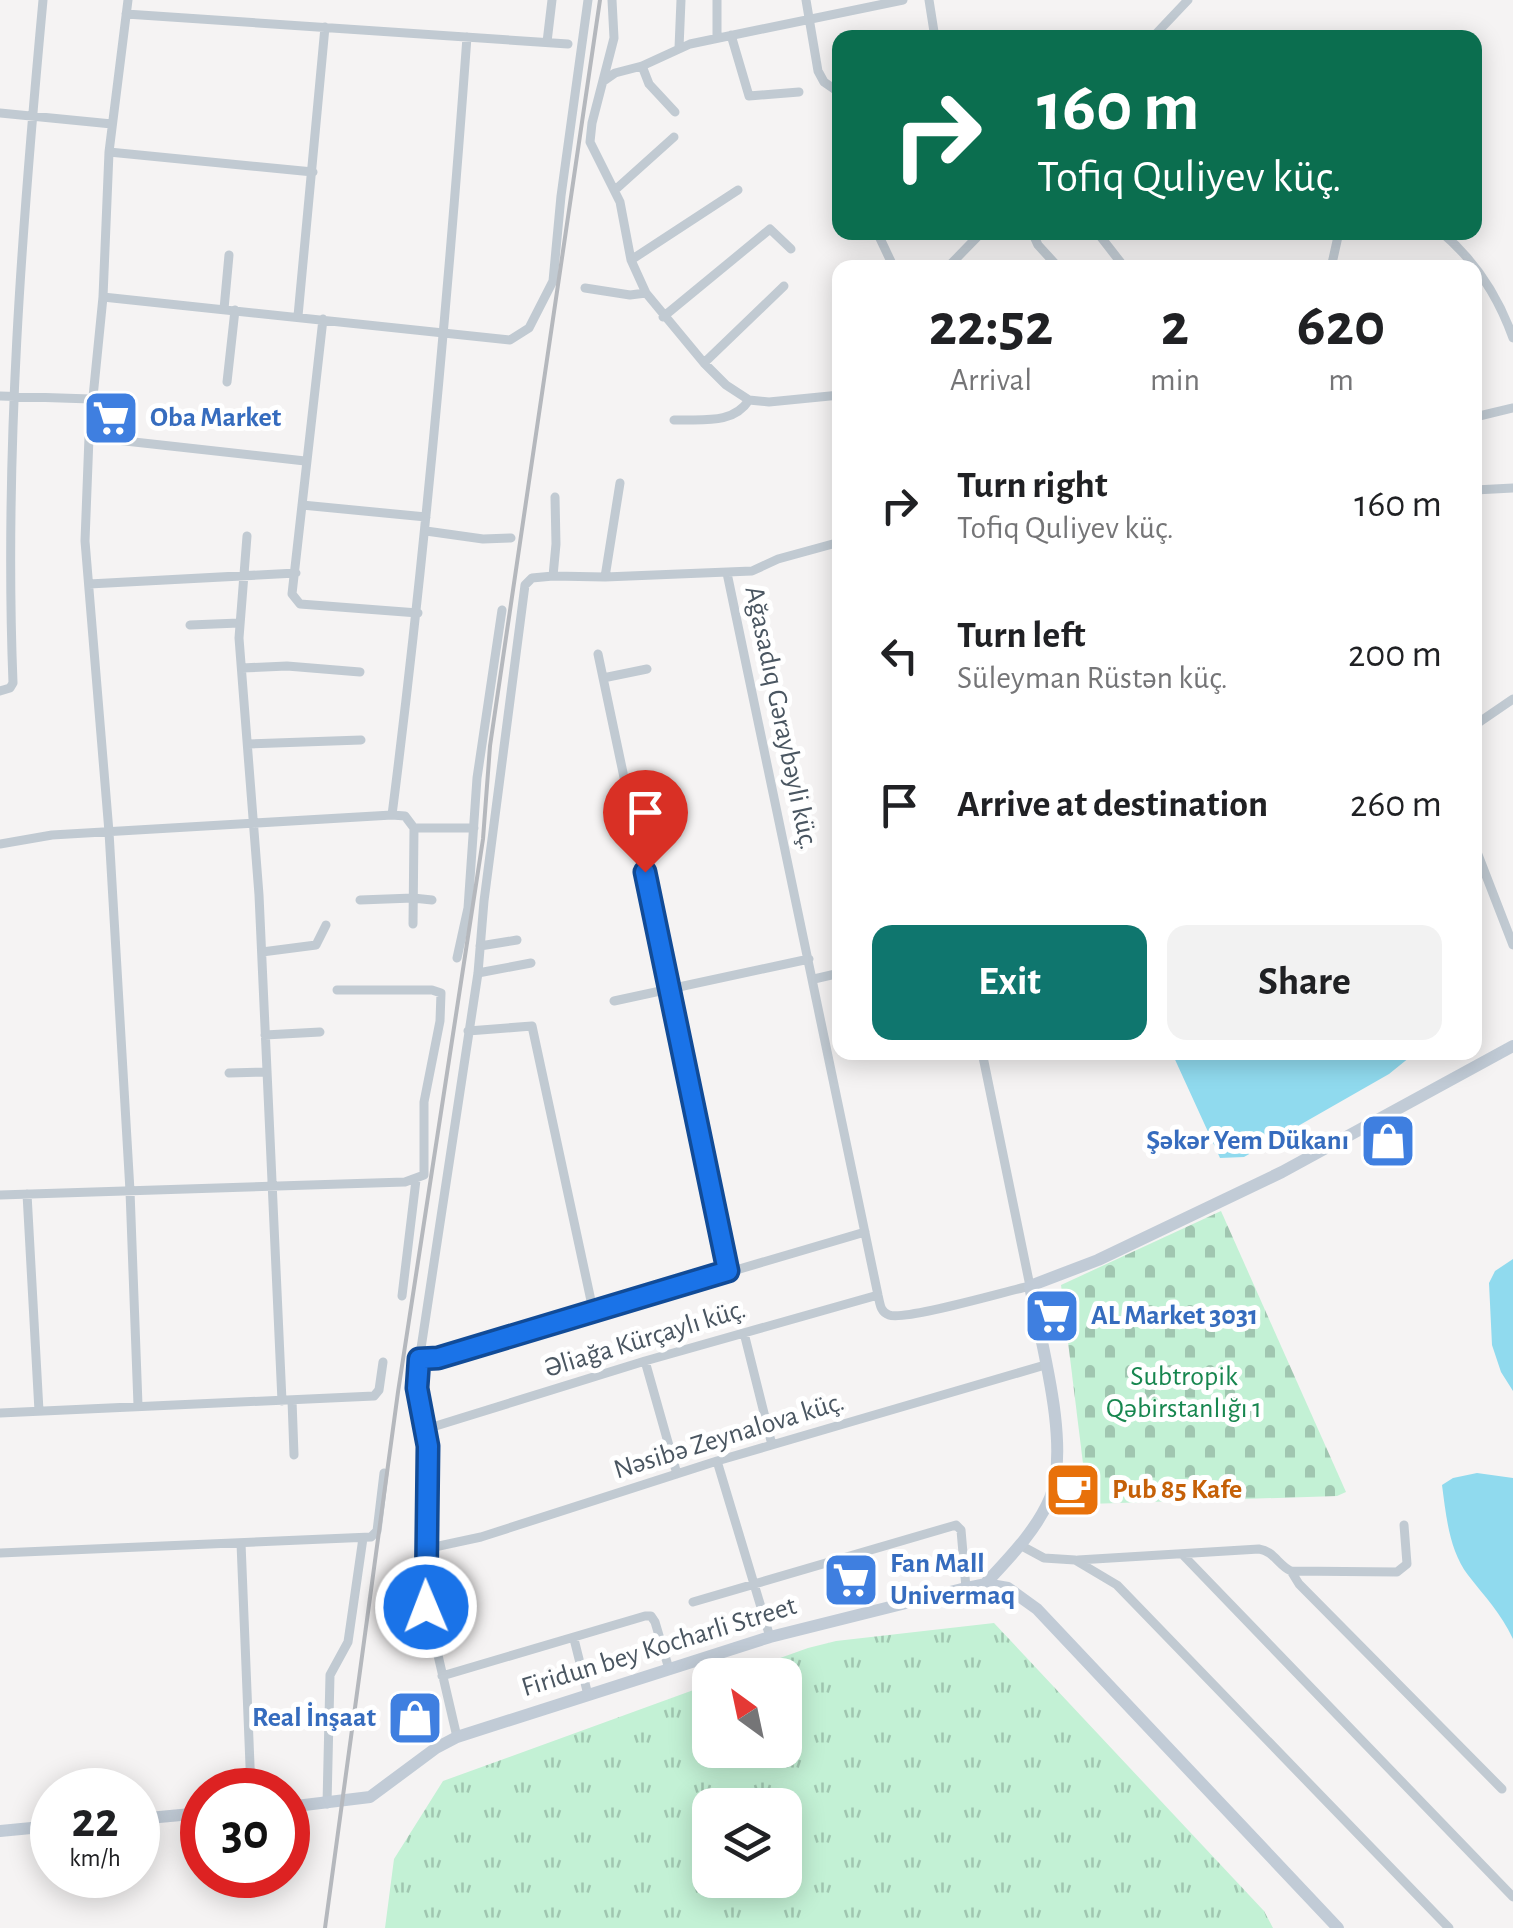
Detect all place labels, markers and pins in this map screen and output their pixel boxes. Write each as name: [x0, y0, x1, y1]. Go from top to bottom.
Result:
supermarket icon: Oba Market: [81, 388, 141, 448]
place label: Oba Market: [150, 404, 282, 432]
pin: [603, 770, 688, 873]
shop icon: Şəkər Yem Dükanı: [1358, 1111, 1418, 1171]
place label: Şəkər Yem Dükanı: [1146, 1127, 1349, 1155]
supermarket icon: AL Market 3031: [1022, 1286, 1082, 1346]
place label: AL Market 3031: [1091, 1302, 1258, 1330]
cafe icon: Pub 85 Kafe: [1043, 1460, 1103, 1520]
place label: Pub 85 Kafe: [1112, 1476, 1242, 1504]
supermarket icon: Fan Mall Univermaq: [821, 1550, 881, 1610]
place label: Fan Mall Univermaq: [890, 1550, 1015, 1610]
shop icon: Real İnşaat: [385, 1688, 445, 1748]
place label: Real İnşaat: [252, 1702, 377, 1732]

